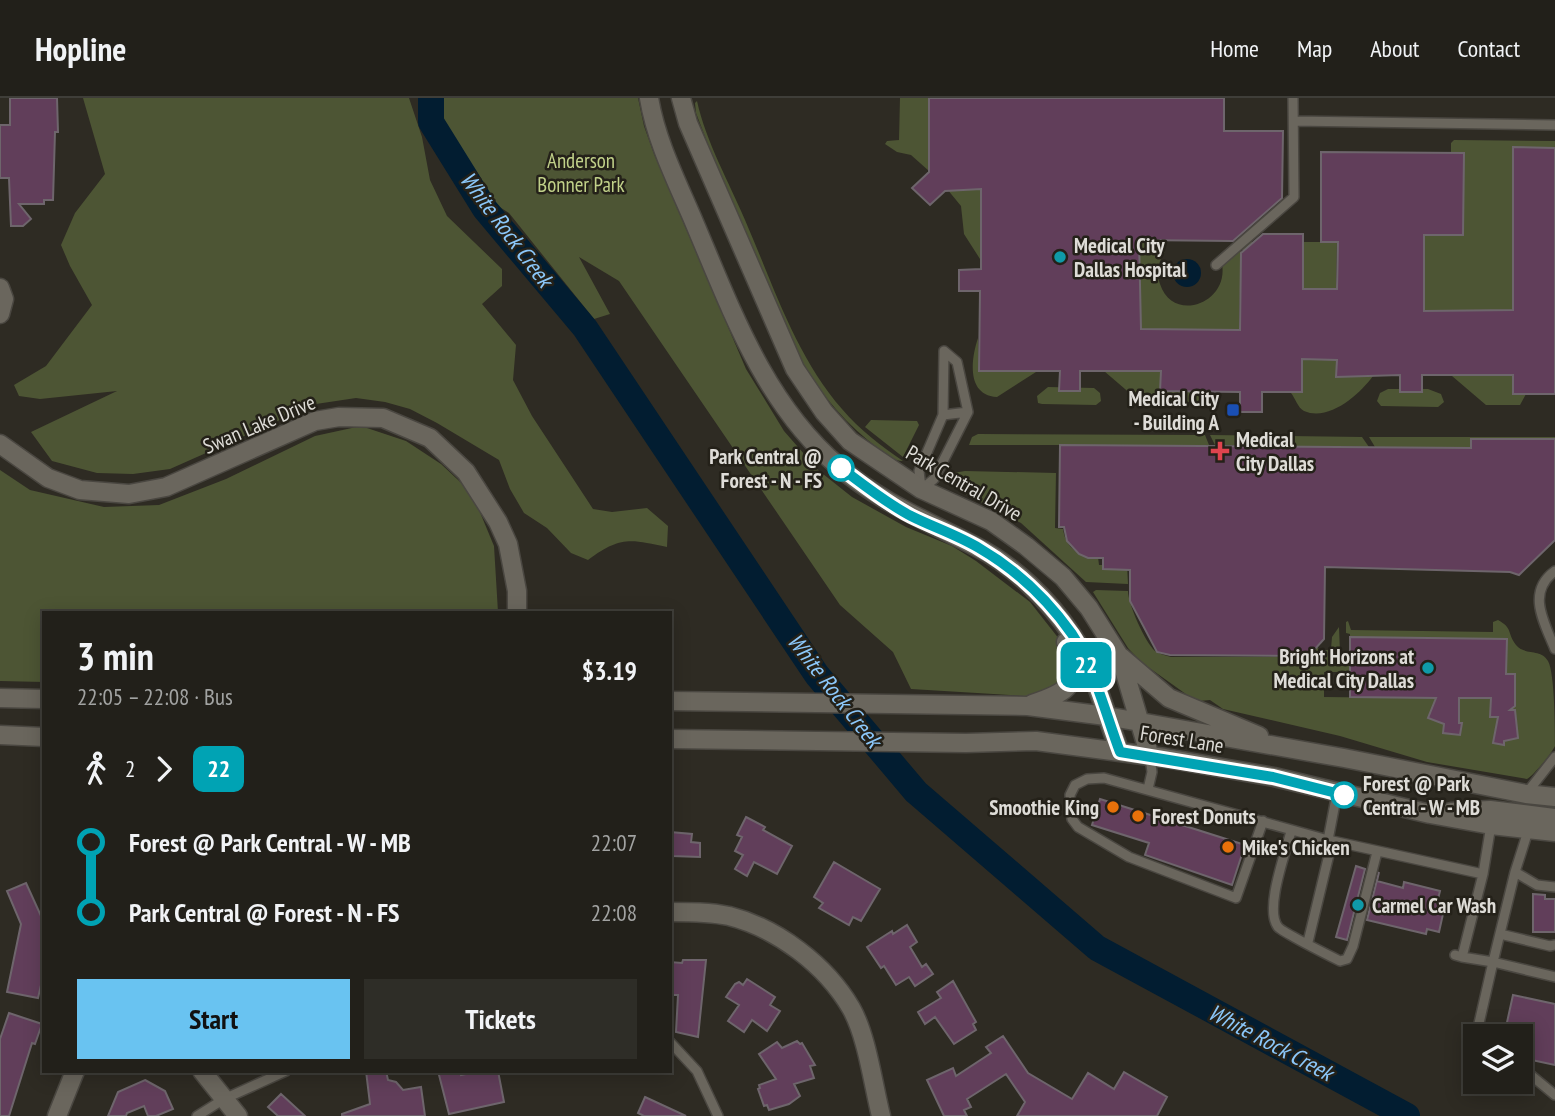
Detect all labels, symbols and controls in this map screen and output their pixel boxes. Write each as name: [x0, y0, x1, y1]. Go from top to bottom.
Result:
text: Hopline: [35, 27, 126, 70]
text: Home: [1210, 33, 1259, 64]
text: Map: [1297, 33, 1332, 64]
text: About: [1370, 33, 1419, 64]
text: Contact: [1457, 33, 1520, 64]
park label: Anderson Bonner Park: [537, 147, 625, 198]
water label: White Rock Creek: [454, 166, 562, 295]
place label: Medical City Dallas Hospital: [1074, 232, 1187, 283]
marker: Medical City Dallas Hospital: [1052, 249, 1068, 265]
place label: Medical City - Building A: [1128, 385, 1220, 436]
street label: Swan Lake Drive: [199, 388, 319, 460]
marker: Medical City - Building A: [1225, 402, 1241, 418]
place label: Medical City Dallas: [1236, 426, 1314, 477]
street label: Park Central Drive: [901, 439, 1027, 527]
marker: Medical City Dallas: [1210, 441, 1230, 461]
place label: Park Central @ Forest - N - FS: [709, 443, 822, 494]
marker: Park Central @ Forest - N - FS: [828, 455, 854, 481]
water label: White Rock Creek: [781, 627, 890, 755]
text: 3 min: [77, 631, 154, 680]
line badge: 22: [1054, 642, 1118, 688]
place label: Bright Horizons at Medical City Dallas: [1274, 643, 1414, 694]
text: 22: [1075, 649, 1097, 680]
text: $3.19: [582, 654, 637, 687]
marker: Bright Horizons at Medical City Dallas: [1420, 660, 1436, 676]
text: 22:05 – 22:08 · Bus: [77, 682, 233, 711]
street label: Forest Lane: [1138, 719, 1226, 759]
icon: walk: [77, 750, 115, 788]
icon: forward: [145, 750, 183, 788]
text: 22: [207, 753, 230, 784]
text: 2: [125, 754, 135, 783]
place label: Forest @ Park Central - W - MB: [1363, 770, 1480, 821]
marker: Forest @ Park Central - W - MB: [1331, 782, 1357, 808]
place label: Smoothie King: [989, 794, 1099, 821]
marker: Smoothie King: [1105, 799, 1121, 815]
place label: Forest Donuts: [1152, 803, 1256, 830]
marker: Forest Donuts: [1130, 808, 1146, 824]
text: Forest @ Park Central - W - MB: [129, 826, 411, 859]
text: 22:07: [591, 828, 637, 857]
place label: Mike's Chicken: [1242, 834, 1350, 861]
marker: Mike's Chicken: [1220, 839, 1236, 855]
place label: Carmel Car Wash: [1372, 892, 1496, 919]
text: Park Central @ Forest - N - FS: [129, 896, 400, 929]
marker: Carmel Car Wash: [1350, 897, 1366, 913]
text: 22:08: [591, 898, 637, 927]
button: Start: [77, 979, 350, 1059]
button: Tickets: [364, 979, 637, 1059]
water label: White Rock Creek: [1204, 997, 1341, 1088]
map controls: [1463, 1024, 1533, 1094]
button: layers: [1463, 1024, 1533, 1094]

